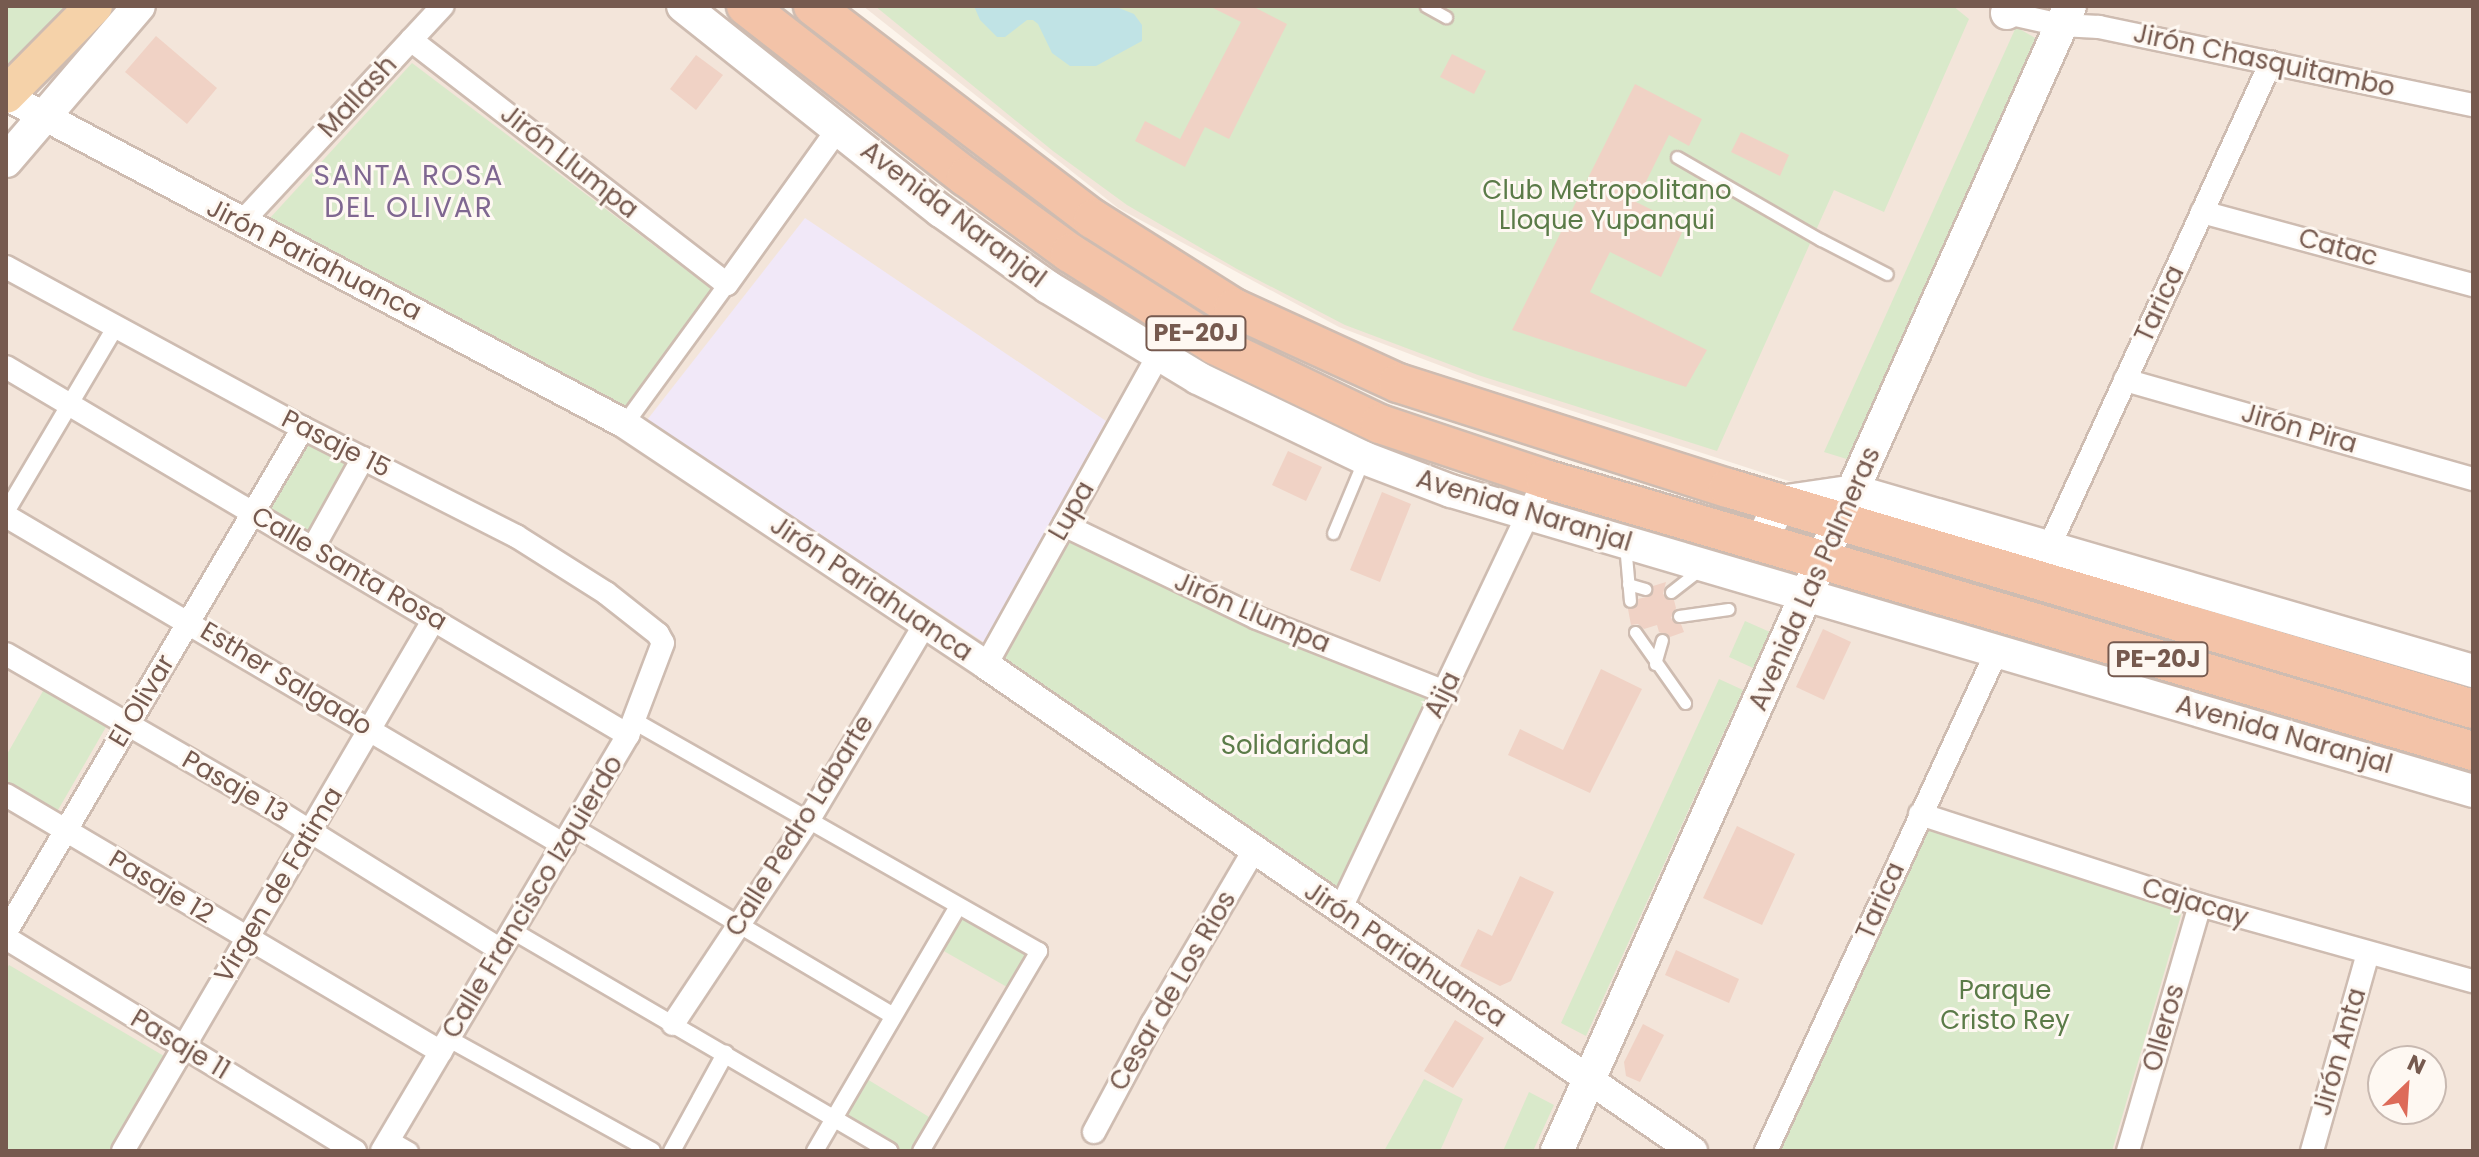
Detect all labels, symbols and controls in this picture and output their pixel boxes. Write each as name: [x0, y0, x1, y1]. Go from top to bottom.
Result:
street label: Jirón Chasquitambo: [2130, 18, 2398, 104]
street label: Mallash: [312, 50, 404, 144]
street label: Jirón Llumpa: [494, 99, 644, 225]
street label: Avenida Naranjal: [854, 135, 1052, 295]
district label: SANTA ROSA DEL OLIVAR: [314, 159, 504, 225]
park label: Club Metropolitano Lloque Yupanqui: [1482, 175, 1732, 236]
street label: Jirón Pariahuanca: [201, 192, 427, 328]
street label: Catac: [2295, 223, 2381, 273]
street label: Tarica: [2129, 261, 2191, 347]
road number: PE-20J: [1144, 313, 1248, 353]
street label: Jirón Pira: [2238, 398, 2360, 460]
street label: Pasaje 15: [276, 403, 396, 485]
street label: Avenida Las Palmeras: [1743, 442, 1887, 716]
street label: Avenida Naranjal: [1413, 463, 1635, 559]
street label: Lupa: [1043, 476, 1101, 546]
street label: Calle Santa Rosa: [246, 500, 452, 638]
street label: Jirón Pariahuanca: [764, 510, 978, 668]
street label: Jirón Llumpa: [1169, 566, 1335, 660]
street label: Esther Salgado: [195, 616, 377, 742]
road number: PE-20J: [2106, 639, 2210, 679]
street label: El Olivar: [102, 649, 182, 753]
street label: Aija: [1418, 667, 1468, 723]
street label: Avenida Naranjal: [2172, 689, 2396, 781]
street label: Calle Pedro Labarte: [719, 710, 881, 942]
park label: Solidaridad: [1221, 730, 1369, 762]
street label: Pasaje 13: [177, 744, 293, 830]
street label: Calle Francisco Izquierdo: [436, 750, 630, 1044]
street label: Virgen de Fatima: [208, 782, 350, 988]
street label: Pasaje 12: [103, 844, 219, 930]
street label: Tarica: [1850, 858, 1912, 944]
street label: Cajacay: [2138, 872, 2252, 934]
street label: Jirón Pariahuanca: [1298, 876, 1512, 1034]
street label: Cesar de Los Rios: [1103, 886, 1243, 1096]
park label: Parque Cristo Rey: [1940, 975, 2070, 1036]
street label: Olleros: [2137, 981, 2191, 1075]
street label: Jirón Anta: [2307, 985, 2373, 1119]
street label: Pasaje 11: [125, 1003, 235, 1087]
north arrow: [2367, 1045, 2447, 1125]
text: N: [2402, 1047, 2431, 1082]

